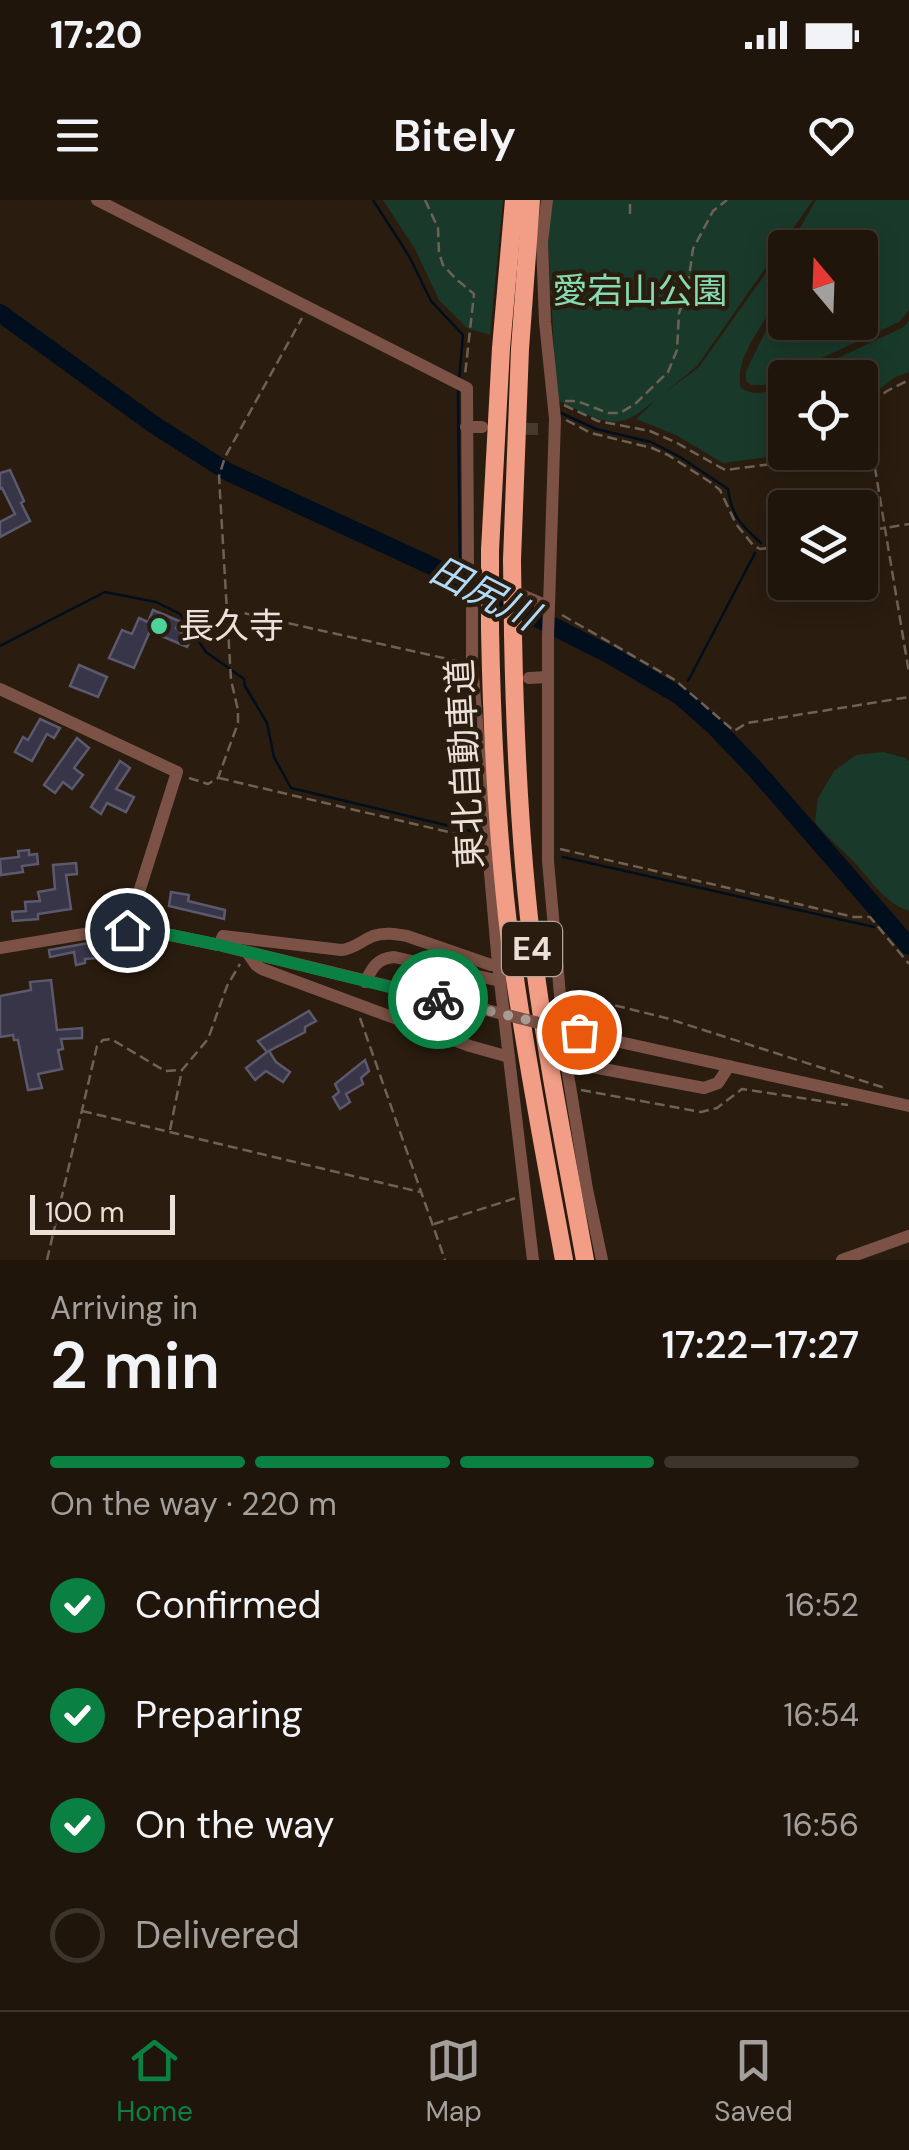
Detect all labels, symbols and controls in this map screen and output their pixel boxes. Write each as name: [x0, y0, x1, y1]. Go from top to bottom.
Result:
text: 17:20: [50, 10, 142, 60]
text: Bitely: [393, 106, 516, 165]
icon: menu: [50, 108, 105, 163]
icon: heart: [804, 108, 859, 163]
north arrow: [768, 230, 878, 340]
map controls: [768, 230, 878, 600]
park label: 愛宕山公園: [552, 268, 728, 314]
button: locate: [768, 360, 878, 470]
button: layers: [768, 490, 878, 600]
water label: 田尻川: [422, 545, 550, 643]
place label: 長久寺: [179, 603, 284, 649]
marker: 長久寺: [148, 615, 170, 637]
street label: 東北自動車道: [437, 658, 493, 870]
pin: [85, 888, 170, 973]
icon: home: [100, 903, 155, 958]
road number: E4: [502, 922, 562, 976]
courier: [388, 949, 488, 1049]
icon: bike: [411, 972, 466, 1027]
pin: [537, 990, 622, 1075]
icon: bag: [552, 1005, 607, 1060]
scale bar: [30, 1190, 175, 1234]
text: 100 m: [45, 1194, 124, 1231]
text: Arriving in: [50, 1287, 198, 1329]
text: 17:22–17:27: [662, 1320, 859, 1370]
text: 2 min: [50, 1324, 220, 1408]
text: On the way · 220 m: [50, 1483, 337, 1525]
icon: check: [50, 1578, 105, 1633]
text: Confirmed: [135, 1580, 321, 1630]
text: 16:52: [785, 1584, 859, 1626]
icon: check: [50, 1688, 105, 1743]
text: Preparing: [135, 1690, 303, 1740]
text: 16:54: [784, 1694, 859, 1736]
icon: check: [50, 1798, 105, 1853]
text: On the way: [135, 1800, 334, 1850]
text: 16:56: [783, 1804, 859, 1846]
text: Delivered: [135, 1910, 300, 1960]
tab: Home: [116, 2033, 193, 2130]
tab: Map: [425, 2033, 482, 2130]
tab: Saved: [714, 2033, 793, 2130]

